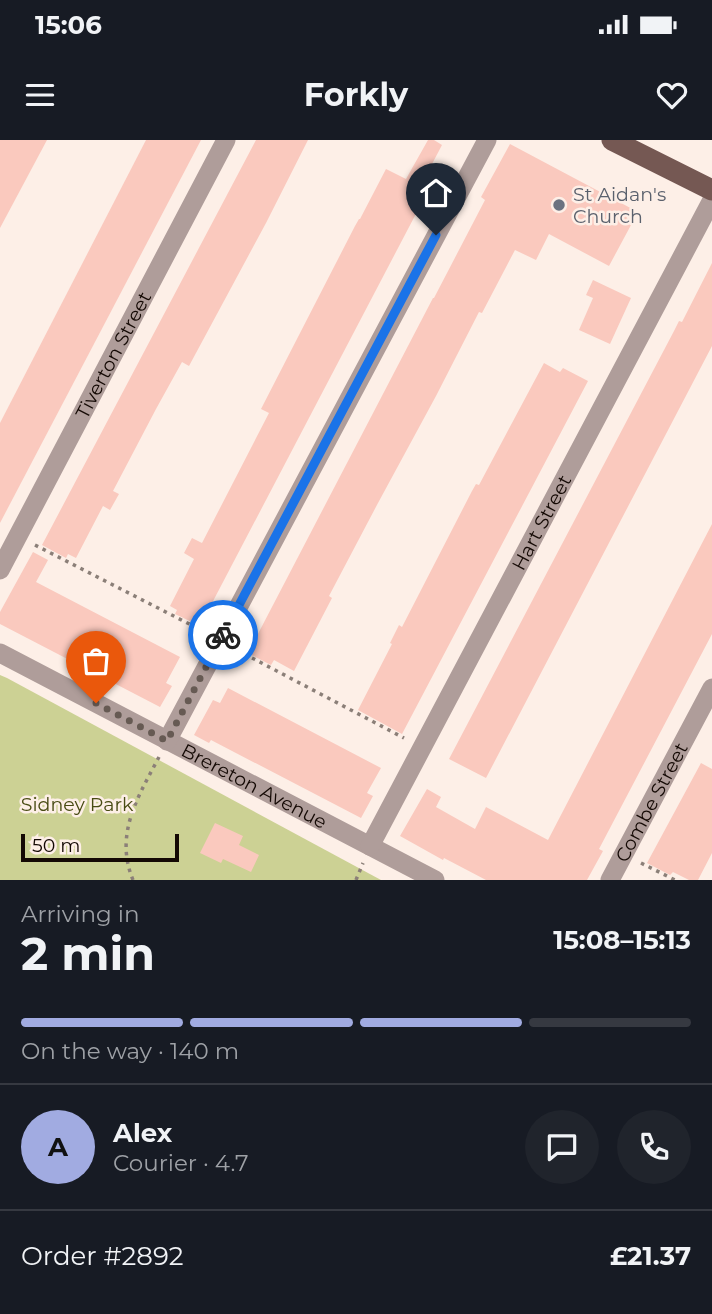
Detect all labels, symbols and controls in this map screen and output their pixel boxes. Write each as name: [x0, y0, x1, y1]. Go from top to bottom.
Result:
text: 15:06: [35, 9, 102, 41]
text: Forkly: [304, 75, 408, 114]
icon: menu: [21, 76, 59, 114]
icon: heart: [653, 76, 691, 114]
pin: [406, 163, 466, 235]
icon: home: [417, 174, 455, 212]
place label: St Aidan's Church: [573, 183, 666, 228]
marker: St Aidan's Church: [551, 197, 567, 213]
street label: Tiverton Street: [70, 287, 156, 422]
street label: Hart Street: [507, 471, 576, 574]
courier: [188, 600, 258, 670]
icon: bike: [204, 616, 242, 654]
pin: [66, 631, 126, 703]
icon: bag: [77, 642, 115, 680]
street label: Brereton Avenue: [178, 738, 331, 833]
street label: Combe Street: [610, 738, 693, 866]
park label: Sidney Park: [21, 793, 134, 816]
scale bar: [21, 831, 178, 863]
text: 50 m: [32, 834, 80, 857]
text: Arriving in: [21, 900, 140, 928]
text: 15:08–15:13: [553, 924, 691, 956]
text: 2 min: [21, 925, 155, 982]
text: On the way · 140 m: [21, 1037, 239, 1065]
button: chat: [525, 1110, 599, 1184]
button: phone: [617, 1110, 691, 1184]
text: Alex: [113, 1117, 172, 1149]
text: A: [48, 1131, 68, 1163]
text: Courier · 4.7: [113, 1149, 249, 1177]
text: Order #2892: [21, 1240, 184, 1272]
text: £21.37: [610, 1240, 691, 1272]

